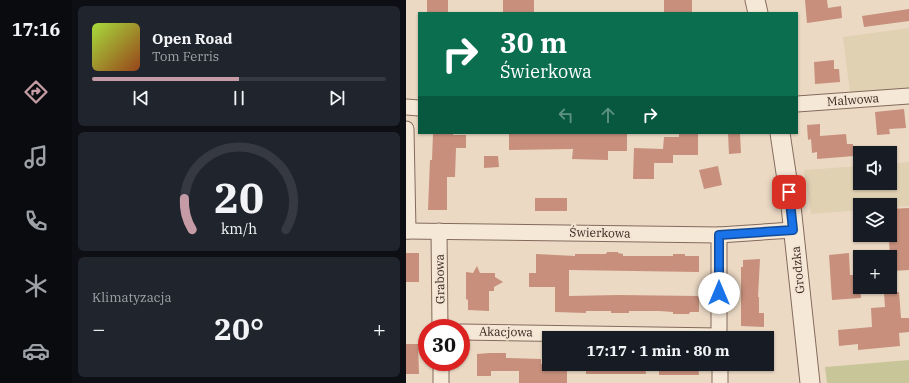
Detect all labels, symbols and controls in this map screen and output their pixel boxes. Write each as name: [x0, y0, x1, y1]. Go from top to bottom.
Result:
text: 17:16: [12, 18, 60, 41]
text: 30 m: [500, 24, 567, 61]
icon: right: [434, 28, 486, 80]
text: Open Road: [152, 29, 232, 48]
text: Tom Ferris: [152, 48, 219, 65]
text: Świerkowa: [500, 60, 592, 83]
icon: directions: [22, 78, 50, 106]
icon: previous: [130, 87, 152, 109]
icon: pause: [228, 87, 250, 109]
icon: next: [326, 87, 348, 109]
street label: Malwowa: [826, 90, 880, 109]
icon: left: [555, 104, 577, 126]
icon: ahead: [597, 104, 619, 126]
icon: right: [639, 104, 661, 126]
icon: music: [22, 143, 50, 171]
map controls: [853, 146, 897, 294]
button: sound: [853, 146, 897, 190]
text: 20: [214, 169, 264, 223]
pin: [772, 175, 806, 209]
icon: arrive: [778, 181, 800, 203]
button: layers: [853, 198, 897, 242]
icon: phone: [22, 207, 50, 235]
text: km/h: [221, 218, 257, 237]
street label: Świerkowa: [569, 224, 631, 241]
street label: Grodzka: [787, 245, 807, 295]
button: +: [853, 250, 897, 294]
street label: Grabowa: [432, 253, 447, 304]
icon: climate: [22, 272, 50, 300]
position arrow: [698, 272, 740, 314]
text: Klimatyzacja: [92, 289, 172, 306]
text: 20°: [214, 309, 264, 348]
text: −: [92, 314, 105, 343]
text: +: [373, 314, 386, 343]
speed limit sign: 30: [418, 319, 470, 371]
street label: Akacjowa: [479, 324, 534, 339]
icon: car: [22, 337, 50, 365]
text: 17:17 · 1 min · 80 m: [586, 341, 730, 360]

